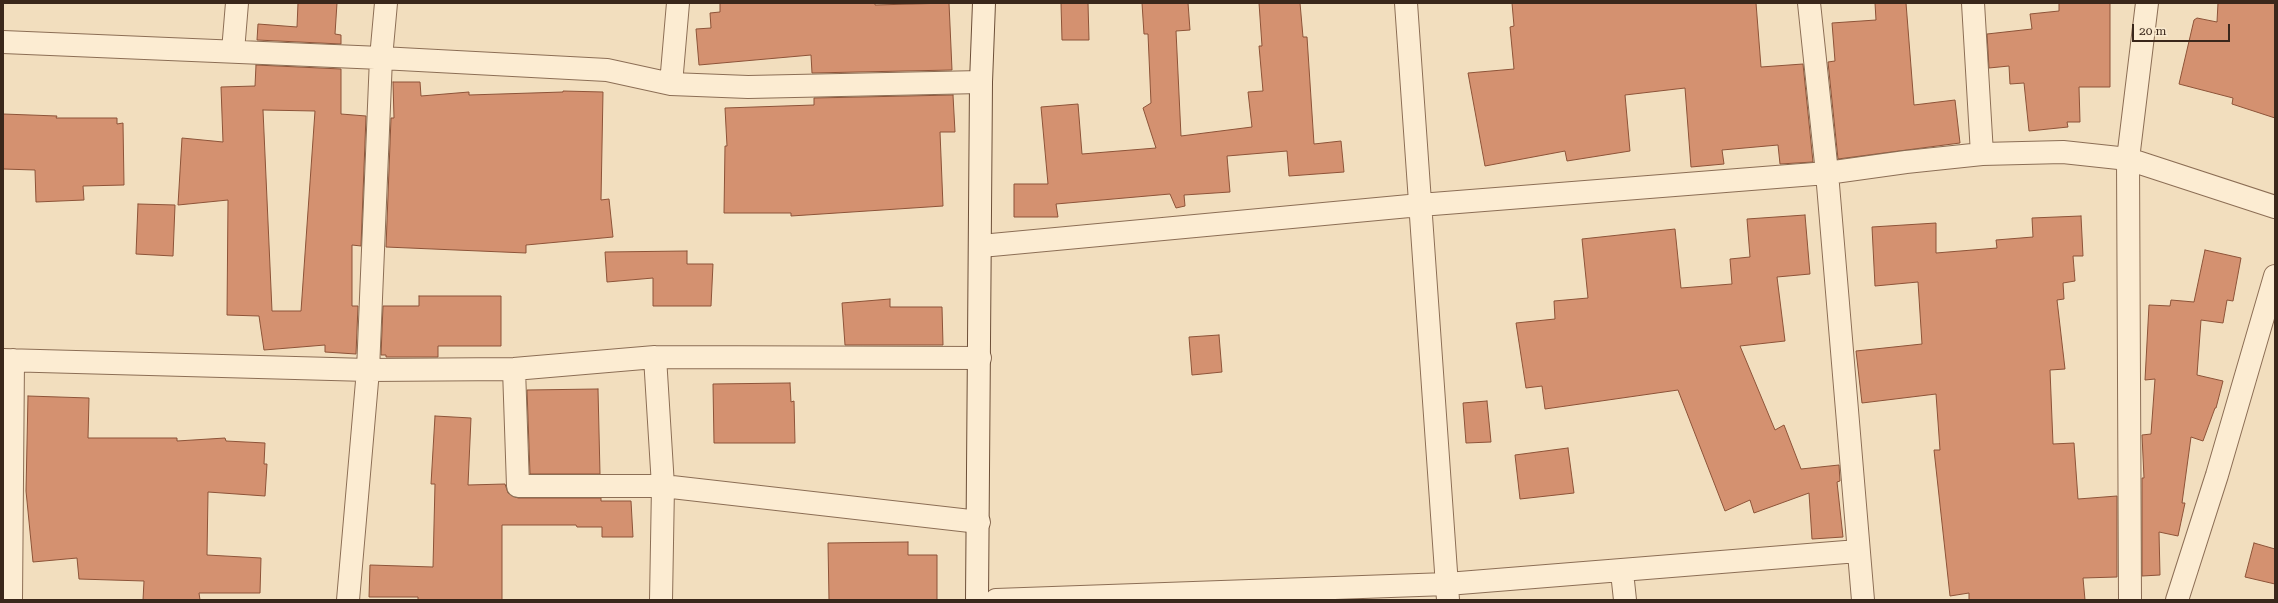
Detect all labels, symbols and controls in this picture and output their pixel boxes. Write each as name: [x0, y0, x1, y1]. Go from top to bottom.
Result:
scale bar: [2134, 16, 2232, 42]
text: 20 m: [2139, 24, 2166, 38]

